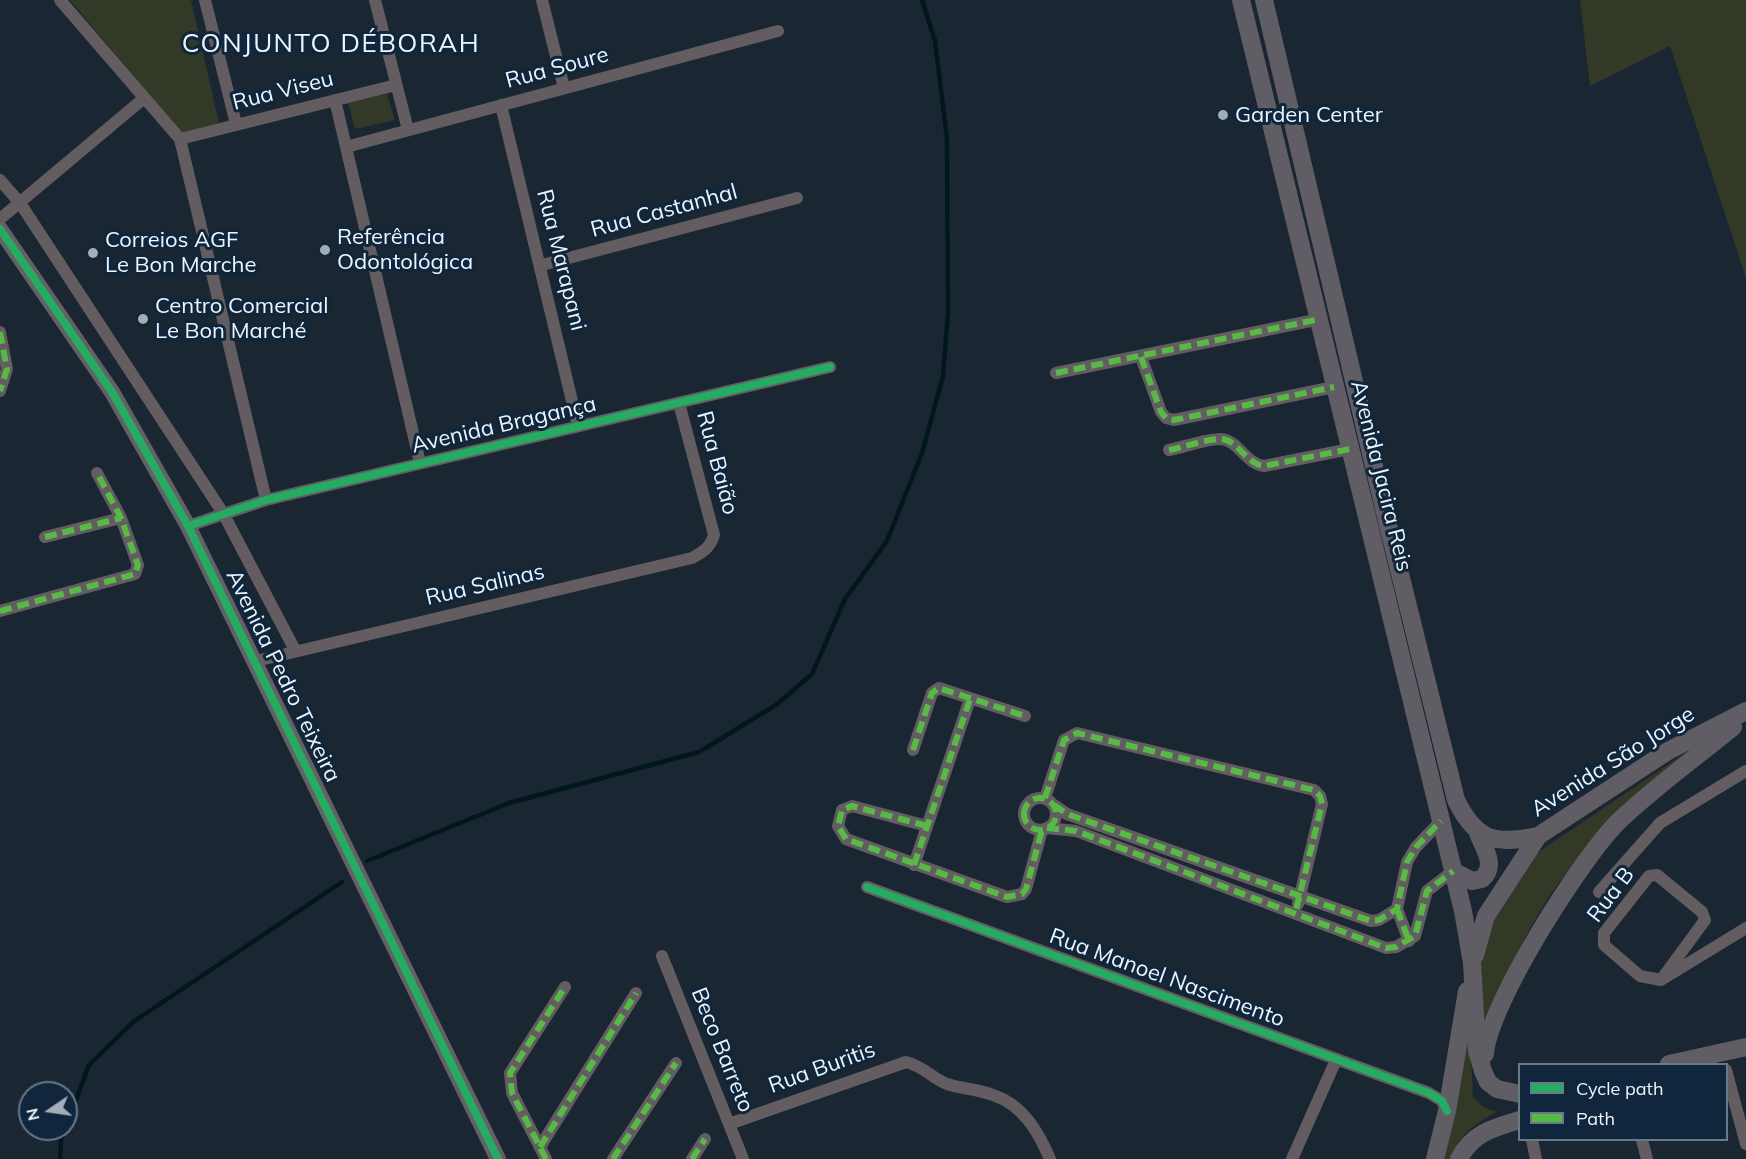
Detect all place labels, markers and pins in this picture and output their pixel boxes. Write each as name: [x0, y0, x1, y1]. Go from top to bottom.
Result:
place label: Garden Center: [1235, 102, 1383, 128]
marker: Garden Center: [1216, 108, 1230, 122]
place label: Referência Odontológica: [337, 224, 473, 276]
place label: Correios AGF Le Bon Marche: [105, 227, 256, 278]
marker: Referência Odontológica: [318, 243, 332, 257]
marker: Correios AGF Le Bon Marche: [86, 246, 100, 260]
place label: Centro Comercial Le Bon Marché: [155, 293, 329, 344]
marker: Centro Comercial Le Bon Marché: [136, 312, 150, 326]

